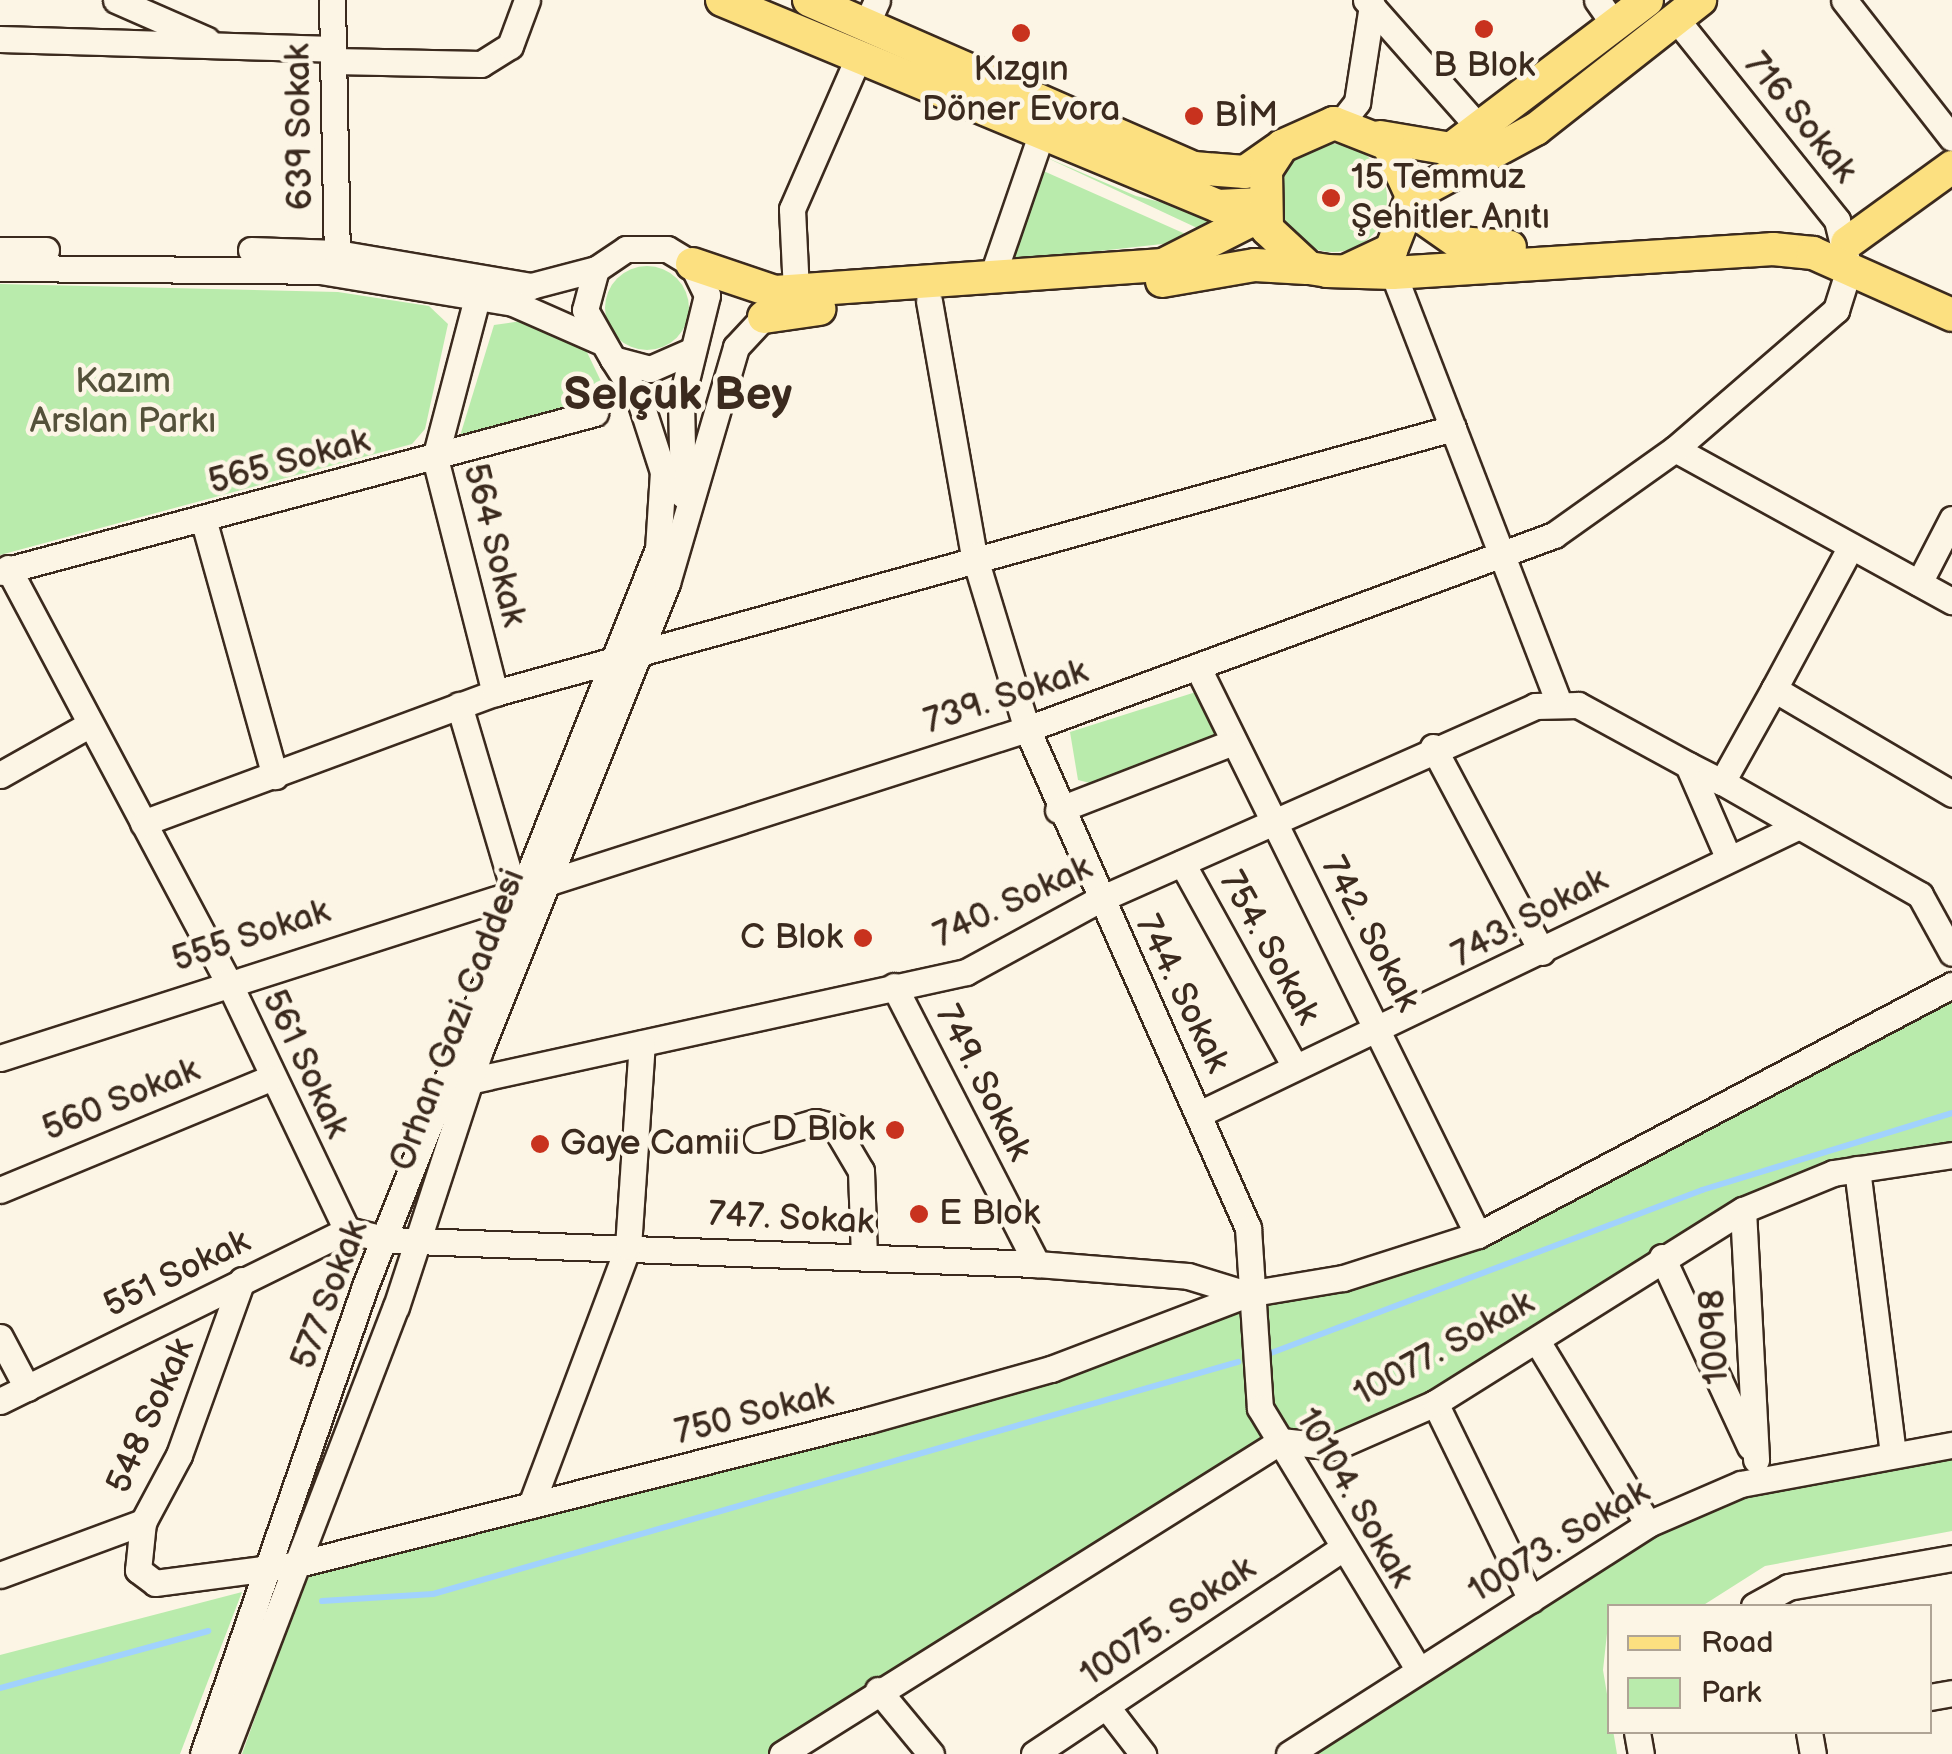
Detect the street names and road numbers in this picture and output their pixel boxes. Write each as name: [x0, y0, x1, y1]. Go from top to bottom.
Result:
street label: 639 Sokak: [278, 43, 322, 211]
street label: 716 Sokak: [1735, 44, 1865, 192]
street label: 565 Sokak: [204, 420, 374, 504]
street label: 564 Sokak: [453, 459, 535, 631]
street label: 739. Sokak: [919, 651, 1093, 743]
street label: 740. Sokak: [927, 847, 1099, 957]
street label: 742. Sokak: [1312, 849, 1428, 1019]
street label: 743. Sokak: [1445, 859, 1615, 977]
street label: Orhan Gazi Caddesi: [381, 863, 535, 1177]
street label: 754. Sokak: [1210, 864, 1328, 1032]
street label: 555 Sokak: [166, 891, 336, 981]
street label: 744. Sokak: [1126, 908, 1238, 1080]
street label: 561 Sokak: [252, 983, 358, 1145]
street label: 749. Sokak: [926, 998, 1040, 1168]
street label: 560 Sokak: [36, 1049, 206, 1151]
street label: 747. Sokak: [707, 1194, 875, 1244]
street label: 577 Sokak: [282, 1214, 378, 1376]
street label: 551 Sokak: [97, 1221, 257, 1327]
street label: 10077. Sokak: [1346, 1282, 1542, 1416]
street label: 10098: [1692, 1288, 1738, 1386]
street label: 548 Sokak: [98, 1332, 204, 1500]
street label: 750 Sokak: [670, 1374, 838, 1454]
street label: 10104. Sokak: [1286, 1401, 1422, 1595]
street label: 10073. Sokak: [1461, 1471, 1657, 1613]
street label: 10075. Sokak: [1072, 1548, 1264, 1696]

